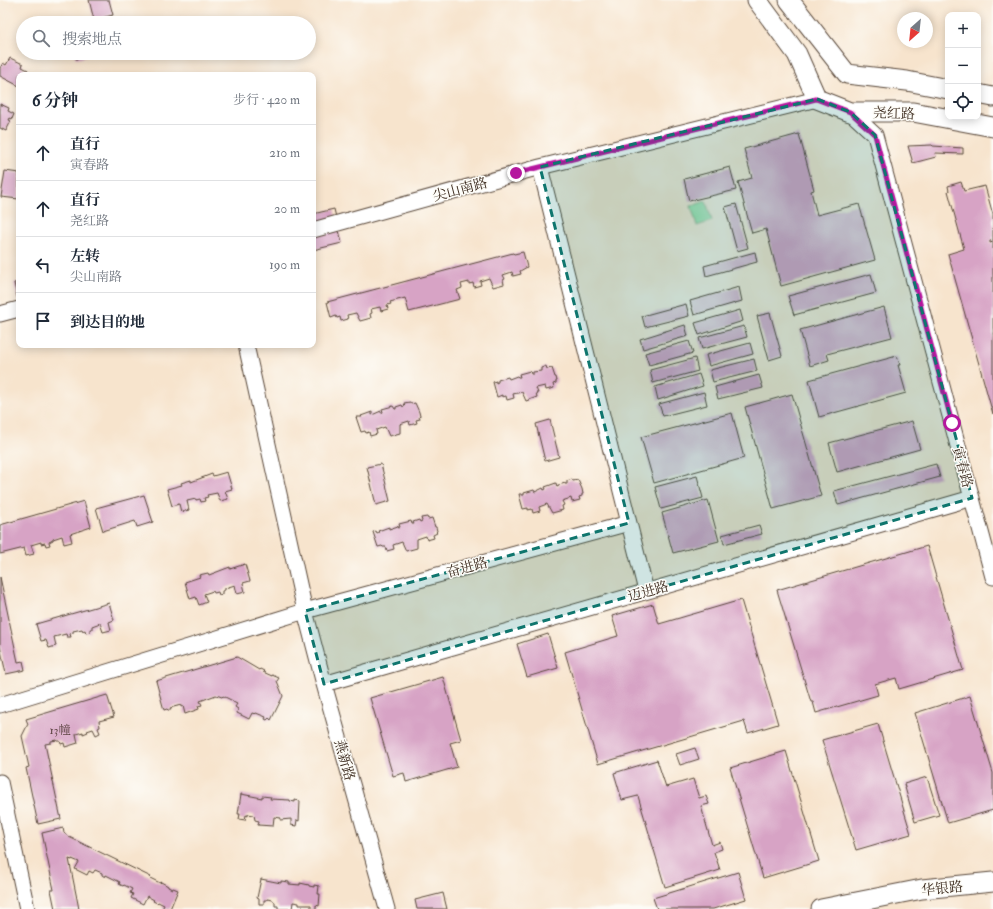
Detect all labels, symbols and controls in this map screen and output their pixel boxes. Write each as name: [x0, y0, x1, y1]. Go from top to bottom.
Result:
north arrow: [897, 12, 933, 48]
map controls: [945, 12, 981, 120]
button: +: [945, 12, 981, 48]
search box: [16, 16, 316, 60]
icon: search: [30, 27, 52, 49]
text: 搜索地点: [62, 30, 122, 49]
button: −: [945, 48, 981, 84]
button: locate: [945, 84, 981, 120]
text: 6 分钟: [32, 90, 78, 111]
text: 步行 · 420 m: [233, 92, 300, 108]
street label: 尧红路: [873, 104, 915, 123]
text: 直行: [70, 135, 100, 154]
icon: ahead: [32, 142, 54, 164]
text: 210 m: [269, 145, 300, 161]
text: 寅春路: [70, 157, 109, 173]
route end: [507, 164, 525, 182]
street label: 尖山南路: [431, 174, 489, 205]
text: 直行: [70, 191, 100, 210]
icon: ahead: [32, 198, 54, 220]
text: 20 m: [274, 201, 300, 217]
text: 尧红路: [70, 213, 109, 229]
text: 左转: [70, 247, 100, 266]
icon: left: [32, 254, 54, 276]
text: 190 m: [269, 257, 300, 273]
text: 尖山南路: [70, 269, 122, 285]
icon: arrive: [32, 310, 54, 332]
text: 到达目的地: [70, 313, 145, 332]
route start: [943, 414, 961, 432]
street label: 寅春路: [949, 445, 976, 490]
street label: 奋进路: [445, 554, 490, 581]
street label: 迈进路: [626, 578, 671, 605]
house number: 13幢: [50, 723, 70, 738]
street label: 燕新路: [331, 738, 358, 783]
street label: 华银路: [920, 878, 964, 899]

